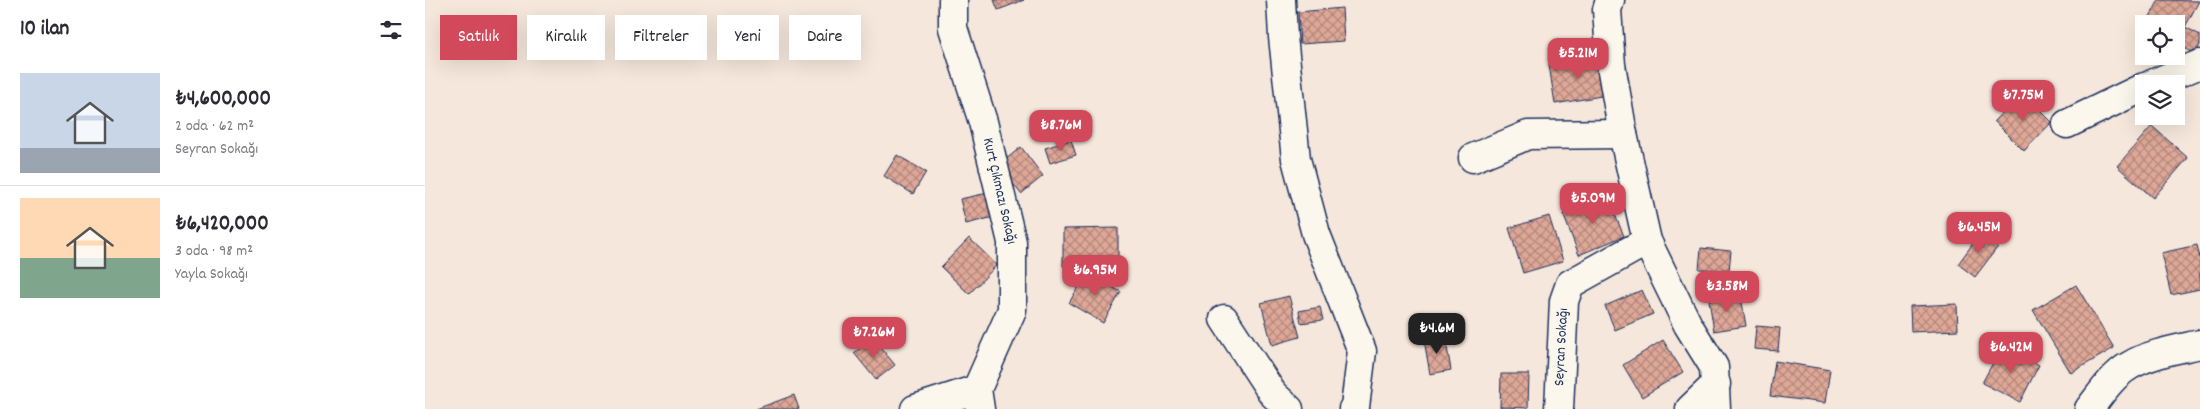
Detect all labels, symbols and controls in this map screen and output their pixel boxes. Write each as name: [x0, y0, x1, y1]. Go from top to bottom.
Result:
text: 10 ilan: [20, 15, 69, 45]
chip: Satılık: [440, 15, 517, 60]
chip: Kiralık: [527, 15, 605, 60]
chip: Filtreler: [615, 15, 707, 60]
chip: Yeni: [717, 15, 779, 60]
chip: Daire: [789, 15, 861, 60]
map controls: [2135, 15, 2185, 125]
button: locate: [2135, 15, 2185, 65]
icon: filters: [377, 16, 405, 44]
pin: ₺5.21M: [1537, 38, 1619, 80]
text: ₺5.21M: [1559, 42, 1597, 65]
button: layers: [2135, 75, 2185, 125]
pin: ₺7.75M: [1982, 80, 2064, 122]
text: ₺7.75M: [2003, 84, 2043, 107]
text: ₺4,600,000: [175, 85, 271, 115]
icon: home: [60, 93, 120, 153]
pin: ₺8.76M: [1020, 110, 1102, 152]
text: ₺8.76M: [1040, 114, 1082, 137]
text: 2 oda · 62 m²: [175, 115, 254, 138]
street label: Kurt Çıkmazı Sokağı: [976, 135, 1022, 247]
text: Seyran Sokağı: [175, 138, 258, 161]
pin: ₺5.09M: [1552, 182, 1634, 225]
text: ₺5.09M: [1571, 187, 1615, 210]
text: ₺6,420,000: [175, 210, 269, 240]
pin: ₺6.45M: [1938, 212, 2020, 254]
text: ₺6.45M: [1958, 216, 2000, 239]
icon: home: [60, 218, 120, 278]
text: 3 oda · 98 m²: [175, 240, 253, 263]
pin: ₺6.95M: [1054, 254, 1136, 297]
text: ₺6.95M: [1073, 259, 1117, 282]
text: Yayla Sokağı: [175, 263, 248, 286]
pin: ₺3.58M: [1686, 270, 1768, 313]
text: ₺3.58M: [1706, 275, 1748, 298]
street label: Seyran Sokağı: [1549, 307, 1575, 387]
pin: ₺4.6M: [1402, 312, 1472, 355]
pin: ₺7.26M: [833, 316, 915, 359]
text: ₺4.6M: [1419, 317, 1455, 340]
text: ₺7.26M: [853, 321, 895, 344]
pin: ₺6.42M: [1970, 332, 2052, 374]
text: ₺6.42M: [1990, 336, 2032, 359]

